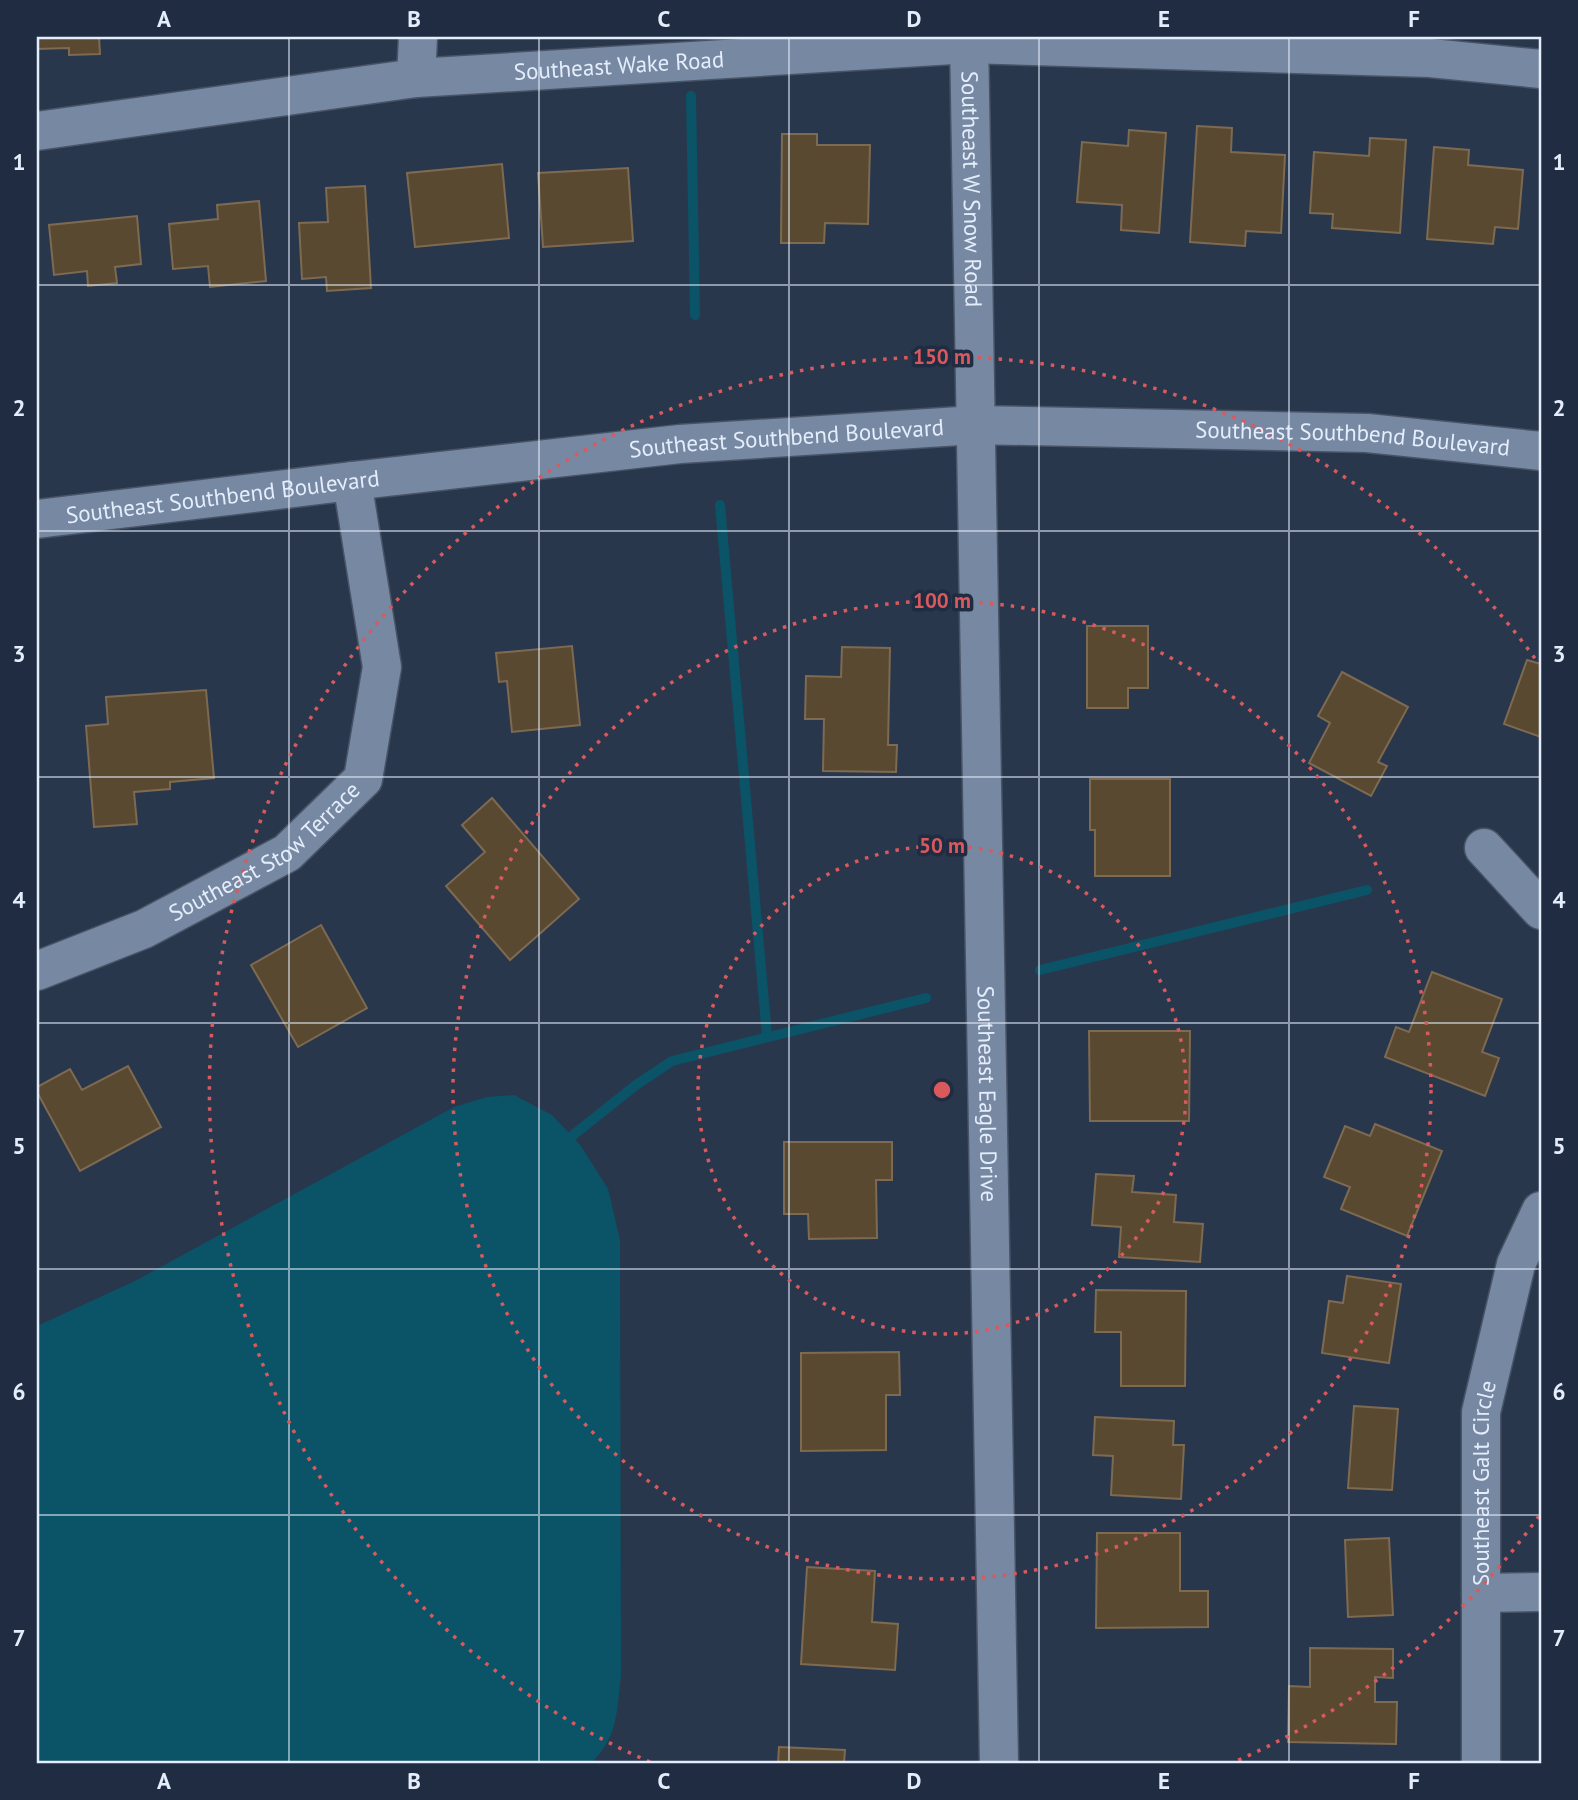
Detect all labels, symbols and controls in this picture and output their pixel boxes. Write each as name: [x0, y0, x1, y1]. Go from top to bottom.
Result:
text: A: [157, 4, 171, 33]
text: B: [407, 4, 421, 33]
text: C: [658, 4, 671, 33]
text: D: [907, 4, 921, 33]
text: E: [1158, 4, 1170, 33]
text: F: [1408, 4, 1420, 33]
street label: Southeast Wake Road: [513, 44, 725, 86]
street label: Southeast W Snow Road: [956, 71, 989, 307]
text: 1: [12, 147, 26, 176]
text: 1: [1552, 147, 1566, 176]
text: 150 m: [913, 343, 971, 370]
text: 2: [12, 393, 26, 422]
text: 2: [1552, 393, 1566, 422]
street label: Southeast Southbend Boulevard: [628, 412, 945, 464]
street label: Southeast Southbend Boulevard: [1195, 414, 1511, 462]
street label: Southeast Southbend Boulevard: [64, 463, 381, 529]
text: 100 m: [913, 587, 971, 614]
text: 3: [12, 639, 26, 668]
text: 3: [1552, 639, 1566, 668]
street label: Southeast Stow Terrace: [164, 775, 366, 927]
text: 50 m: [919, 832, 965, 859]
text: 4: [12, 885, 26, 914]
text: 4: [1552, 885, 1566, 914]
street label: Southeast Eagle Drive: [971, 985, 1004, 1202]
centre of rings: [930, 1078, 954, 1102]
text: 5: [12, 1131, 26, 1160]
text: 5: [1552, 1131, 1566, 1160]
text: 6: [12, 1377, 26, 1406]
street label: Southeast Galt Circle: [1466, 1377, 1502, 1586]
text: 6: [1552, 1377, 1566, 1406]
text: 7: [12, 1623, 26, 1652]
text: 7: [1552, 1623, 1566, 1652]
text: A: [157, 1766, 171, 1795]
text: B: [407, 1766, 421, 1795]
text: C: [658, 1766, 671, 1795]
text: D: [907, 1766, 921, 1795]
text: E: [1158, 1766, 1170, 1795]
text: F: [1408, 1766, 1420, 1795]

